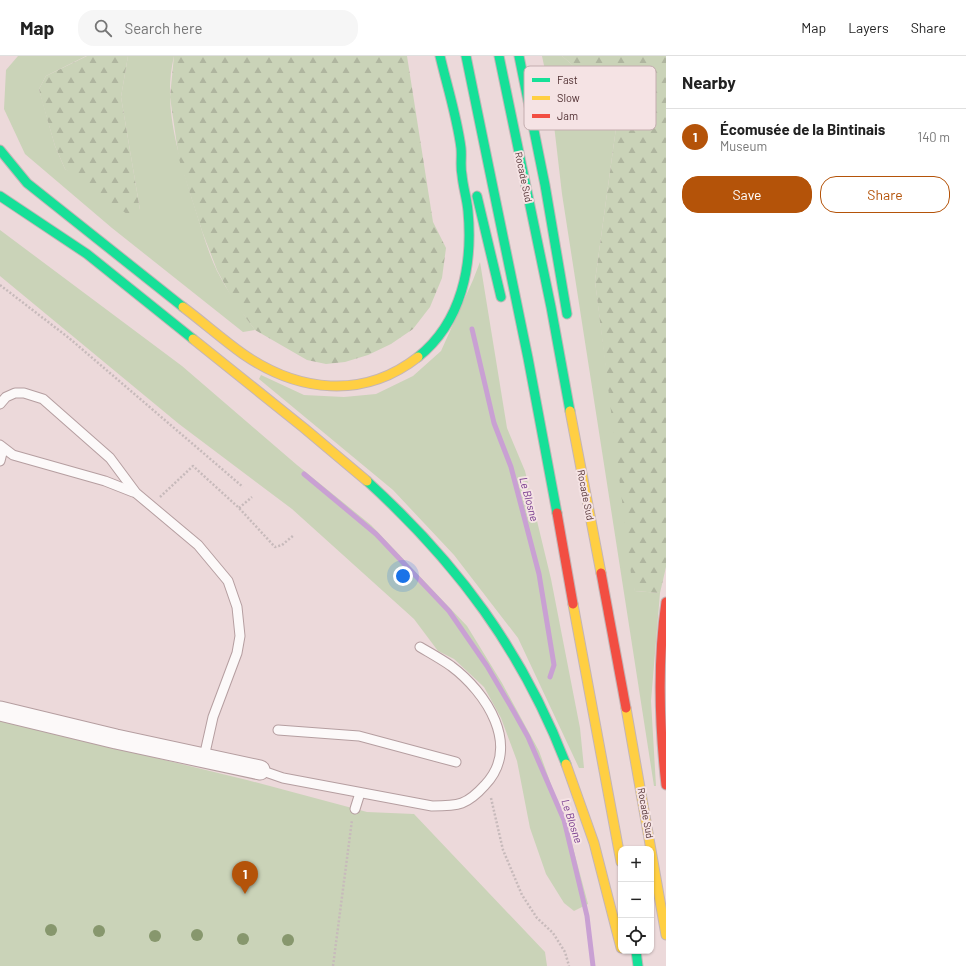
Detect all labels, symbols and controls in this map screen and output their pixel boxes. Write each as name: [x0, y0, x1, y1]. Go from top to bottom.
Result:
search box: [78, 10, 358, 46]
text: Map: [20, 16, 54, 39]
icon: search: [92, 17, 114, 39]
text: Search here: [124, 19, 202, 37]
text: Map: [801, 19, 826, 36]
text: Layers: [848, 19, 889, 36]
text: Share: [911, 19, 946, 36]
legend: [524, 66, 656, 130]
text: Nearby: [682, 72, 736, 92]
text: Fast: [557, 73, 578, 86]
text: Slow: [557, 91, 580, 104]
text: Jam: [557, 109, 578, 122]
text: Écomusée de la Bintinais: [720, 120, 885, 138]
text: 1: [693, 129, 697, 145]
text: 140 m: [918, 129, 950, 145]
text: Museum: [720, 138, 767, 154]
street label: Rocade Sud: [513, 151, 535, 203]
button: Save: [682, 176, 812, 213]
button: Share: [820, 176, 950, 213]
street label: Rocade Sud: [575, 469, 597, 521]
water label: Le Blosne: [517, 475, 542, 523]
your location: [393, 566, 413, 586]
street label: Rocade Sud: [636, 787, 656, 839]
water label: Le Blosne: [559, 797, 586, 845]
map controls: [618, 846, 654, 954]
button: +: [618, 846, 654, 882]
pin: 1: [232, 861, 258, 894]
button: −: [618, 882, 654, 918]
button: locate: [618, 918, 654, 954]

